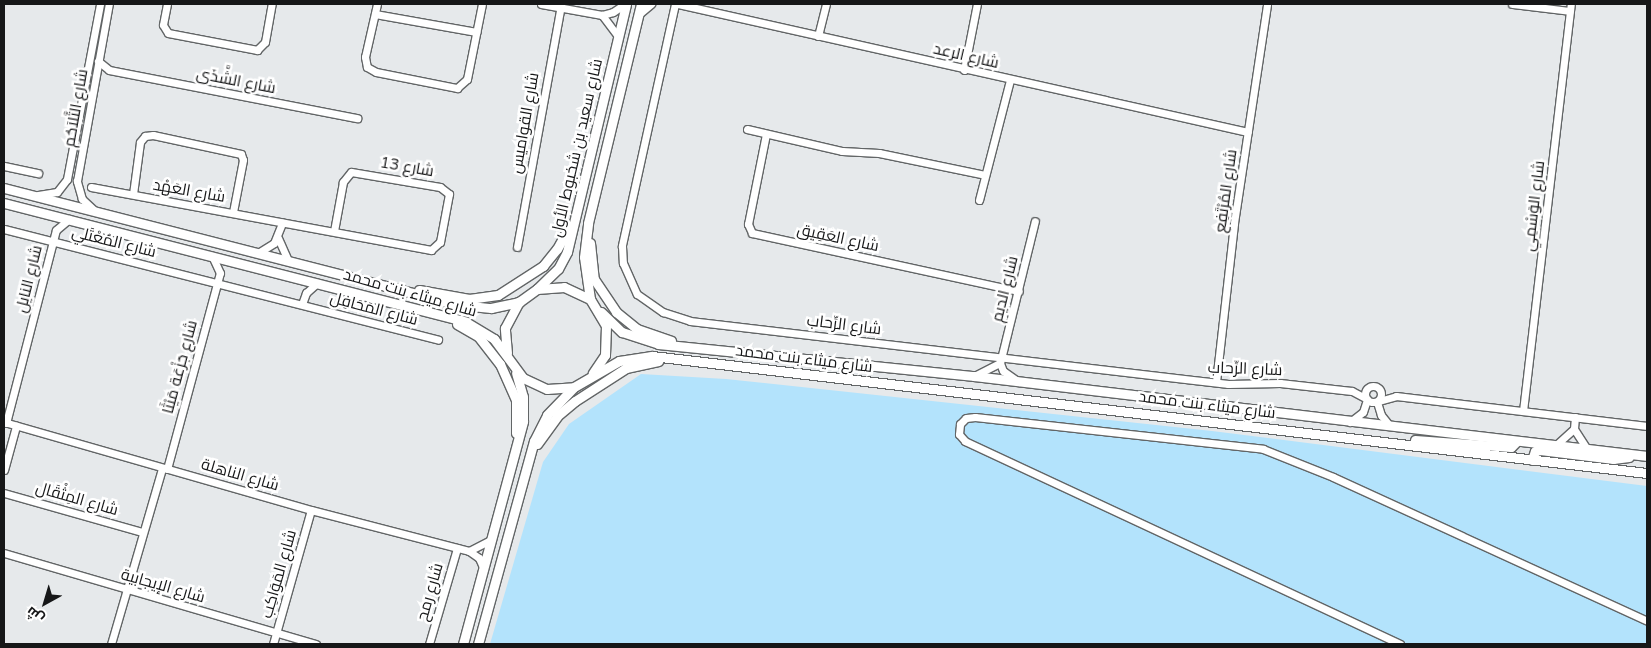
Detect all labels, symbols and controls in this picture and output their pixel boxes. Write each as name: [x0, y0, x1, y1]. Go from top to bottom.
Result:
street label: شارع الرعد: [931, 39, 1001, 73]
street label: شارع سعيد بن شخبوط الأول: [547, 57, 607, 239]
street label: شارع الشَّذَى: [195, 64, 277, 98]
street label: شارع التَّلاَحُم: [60, 68, 92, 148]
street label: شارع القواميس: [507, 71, 543, 175]
street label: شارع المُرْتَفِع: [1211, 148, 1241, 234]
street label: شارع 13: [379, 153, 435, 181]
street label: شارع الوَسْمِي: [1519, 160, 1549, 252]
street label: شارع العَهْد: [151, 175, 227, 207]
street label: شارع العَقِيق: [795, 220, 881, 256]
street label: شارع المُعْتَلي: [70, 222, 158, 262]
street label: شارع النايل: [11, 243, 47, 315]
street label: شارع الديم: [988, 254, 1022, 324]
street label: شارع ميثاء بنت محمد: [341, 265, 479, 321]
street label: شارع المَحَافِل: [328, 288, 420, 330]
street label: شارع الرِّحاب: [806, 311, 882, 339]
street label: شارع جَزْعَة مَيْثَا: [158, 318, 202, 416]
street label: شارع ميثاء بنت محمد: [734, 341, 874, 377]
street label: شارع الرِّحاب: [1207, 358, 1283, 380]
street label: شارع ميثاء بنت محمد: [1137, 387, 1277, 423]
street label: شارع الناهلة: [199, 455, 281, 495]
street label: شارع المِثْقَال: [34, 478, 120, 520]
street label: شارع المَوَاكِب: [257, 528, 301, 620]
street label: شارع رمح: [413, 561, 447, 623]
street label: شارع الإيجابية: [119, 565, 207, 607]
north arrow: [20, 578, 70, 628]
text: ش: [22, 602, 48, 628]

